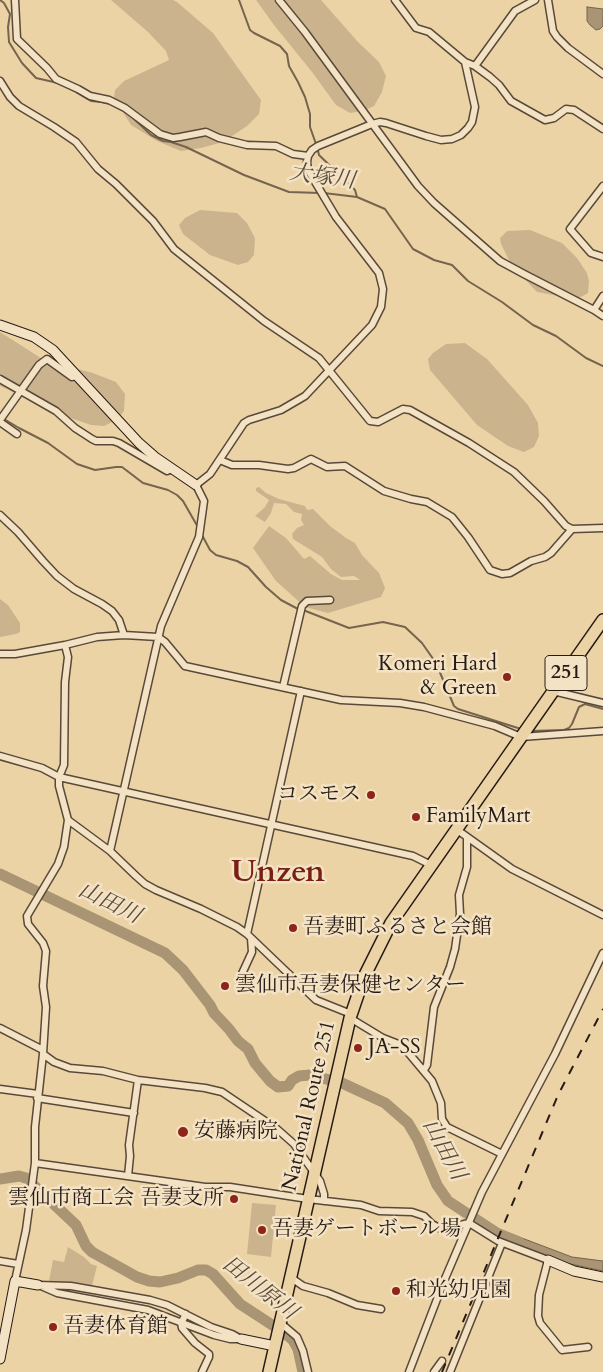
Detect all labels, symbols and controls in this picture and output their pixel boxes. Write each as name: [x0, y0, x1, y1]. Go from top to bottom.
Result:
water label: 大塚川: [287, 160, 357, 196]
place label: Komeri Hard & Green: [378, 652, 497, 702]
road number: 251: [545, 656, 587, 690]
marker: Komeri Hard & Green: [501, 671, 513, 683]
place label: コスモス: [277, 782, 361, 808]
marker: コスモス: [365, 789, 377, 801]
place label: FamilyMart: [426, 804, 530, 830]
marker: FamilyMart: [410, 811, 422, 823]
district label: Unzen: [231, 855, 325, 893]
water label: 山田川: [74, 878, 144, 930]
place label: 吾妻町ふるさと会館: [303, 915, 492, 941]
marker: 吾妻町ふるさと会館: [287, 922, 299, 934]
place label: 雲仙市吾妻保健センター: [235, 973, 466, 999]
marker: 雲仙市吾妻保健センター: [219, 980, 231, 992]
street label: National Route 251: [278, 1018, 342, 1194]
place label: JA-SS: [368, 1035, 420, 1061]
marker: JA-SS: [352, 1042, 364, 1054]
water label: 山田川: [416, 1115, 470, 1185]
place label: 安藤病院: [194, 1119, 278, 1145]
marker: 安藤病院: [176, 1125, 190, 1139]
place label: 雲仙市商工会 吾妻支所: [8, 1186, 224, 1212]
marker: 雲仙市商工会 吾妻支所: [228, 1193, 240, 1205]
place label: 吾妻ゲートボール場: [272, 1217, 461, 1243]
marker: 吾妻ゲートボール場: [256, 1224, 268, 1236]
water label: 田川原川: [216, 1252, 302, 1326]
place label: 和光幼児園: [406, 1278, 511, 1304]
marker: 和光幼児園: [390, 1285, 402, 1297]
place label: 吾妻体育館: [63, 1314, 168, 1340]
marker: 吾妻体育館: [47, 1321, 59, 1333]

